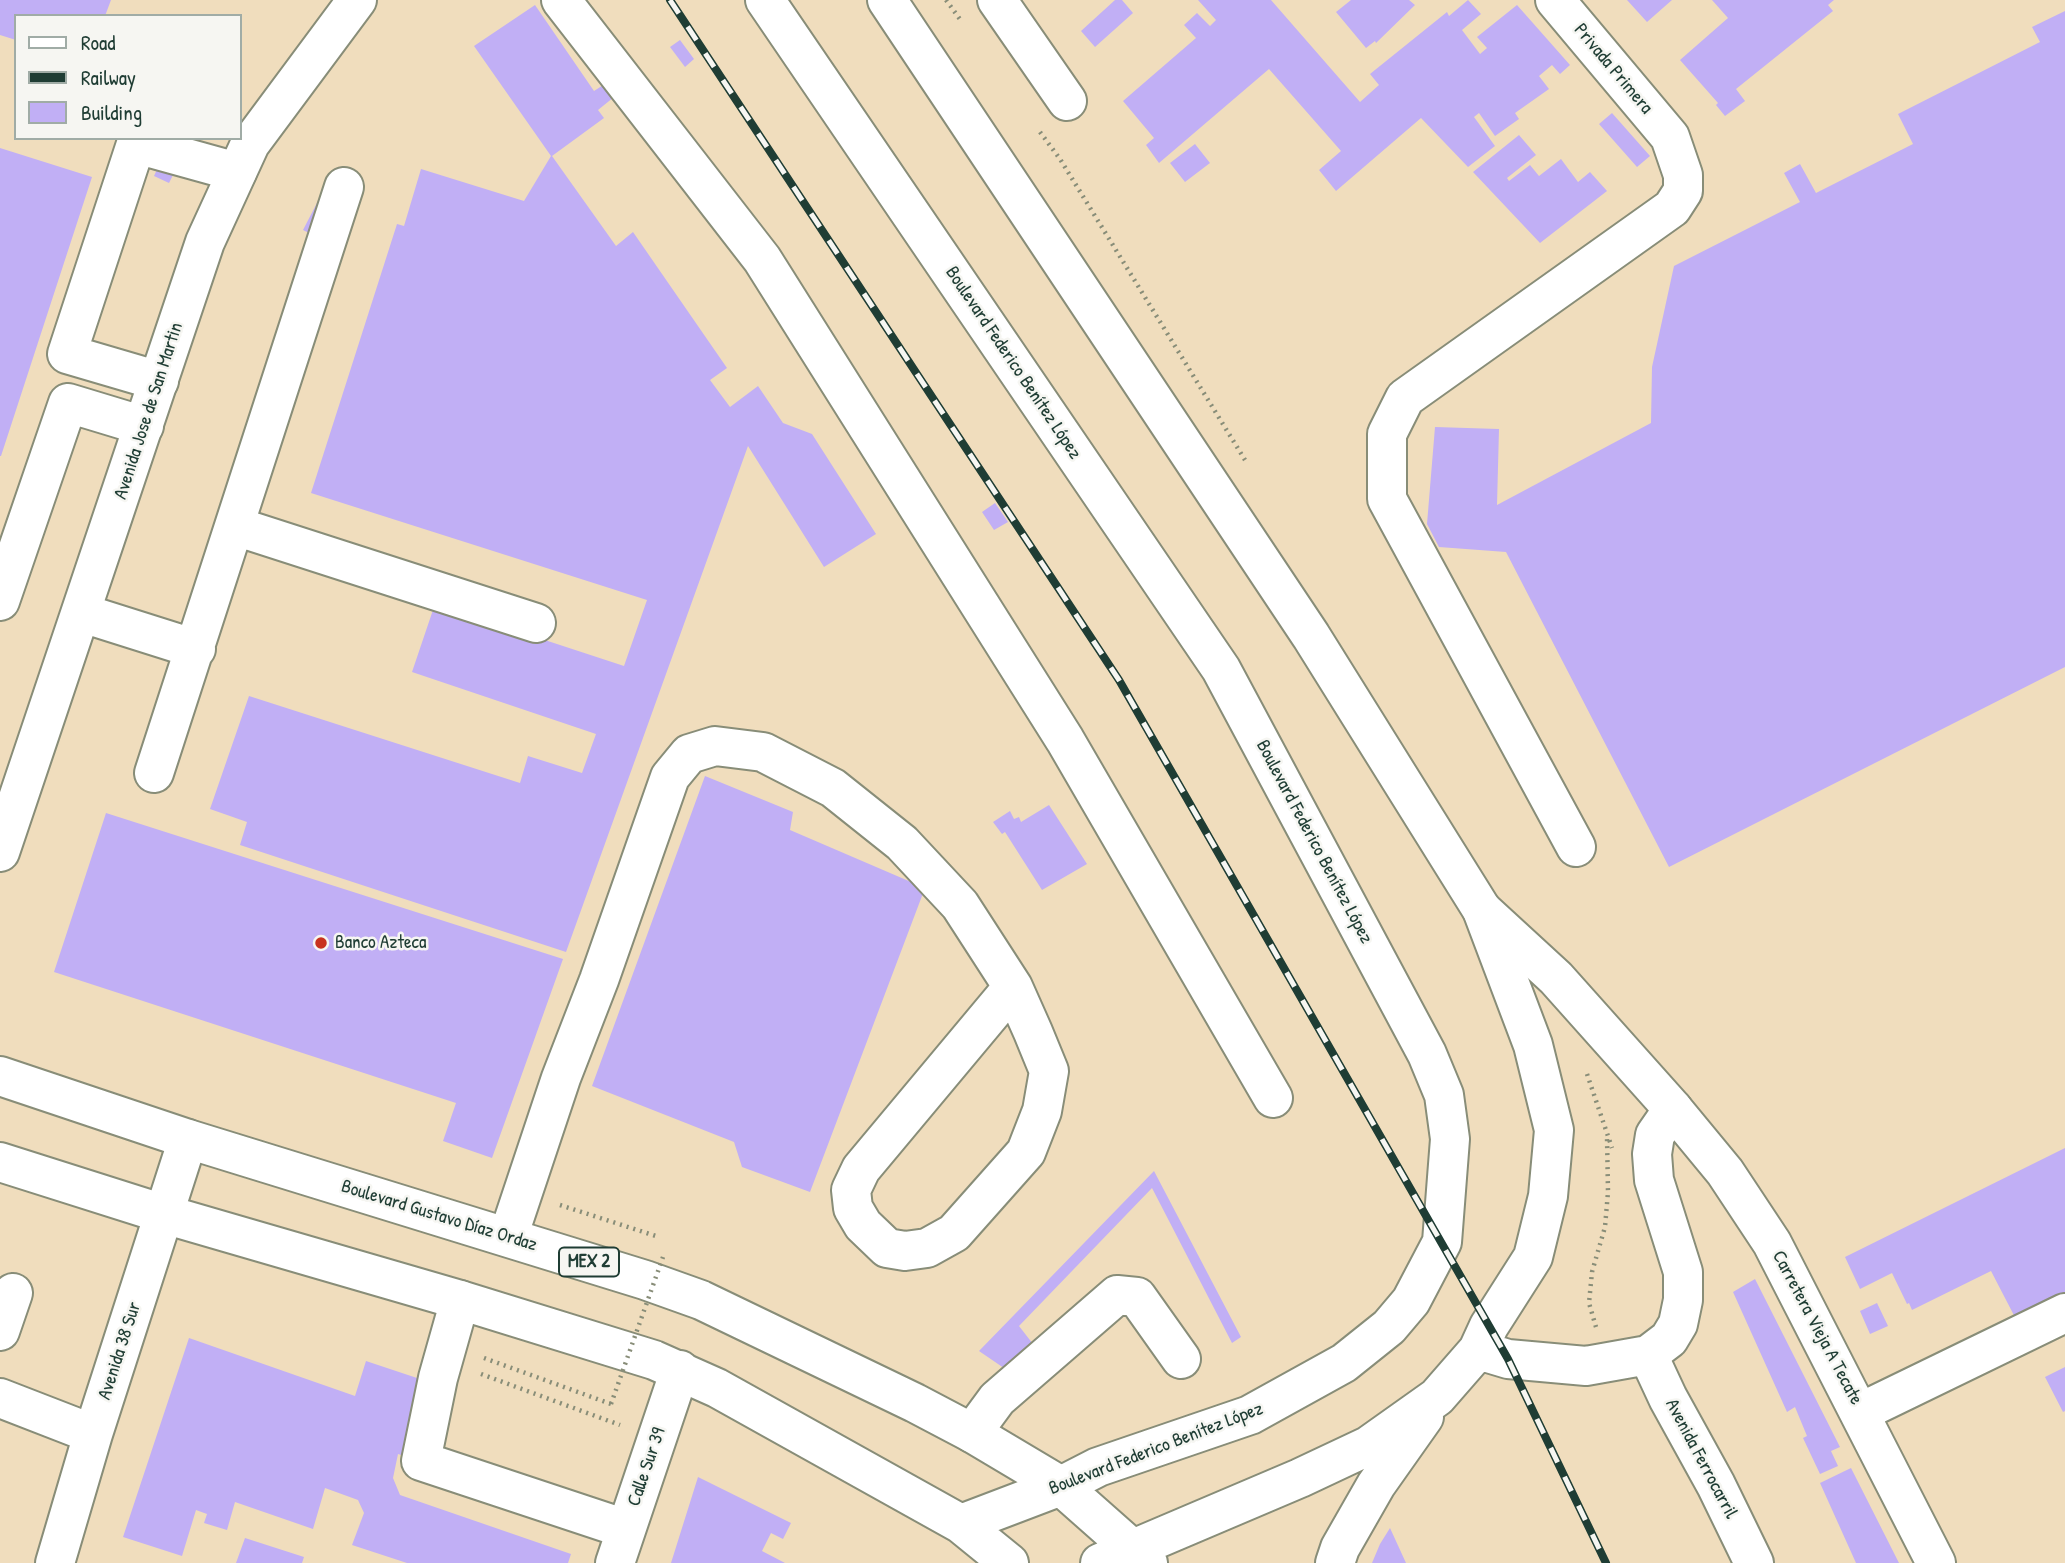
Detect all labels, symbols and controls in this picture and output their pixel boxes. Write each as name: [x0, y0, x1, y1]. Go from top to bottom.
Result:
legend: [14, 14, 242, 140]
street label: Privada Primera: [1569, 19, 1657, 119]
text: Road: [81, 28, 115, 57]
text: Railway: [81, 63, 136, 92]
text: Building: [81, 98, 142, 127]
street label: Boulevard Federico Benítez López: [940, 262, 1086, 464]
street label: Avenida Jose de San Martin: [110, 320, 188, 502]
street label: Boulevard Federico Benítez López: [1251, 736, 1377, 948]
place label: Banco Azteca: [335, 932, 426, 954]
marker: Banco Azteca: [313, 935, 329, 951]
street label: Boulevard Gustavo Díaz Ordaz: [338, 1175, 540, 1257]
road number: MEX 2: [559, 1247, 619, 1276]
street label: Carretera Vieja A Tecate: [1767, 1247, 1867, 1409]
street label: Avenida 38 Sur: [94, 1299, 146, 1403]
street label: Avenida Ferrocarril: [1660, 1395, 1742, 1523]
street label: Boulevard Federico Benítez López: [1046, 1398, 1266, 1500]
street label: Calle Sur 39: [623, 1425, 671, 1509]

